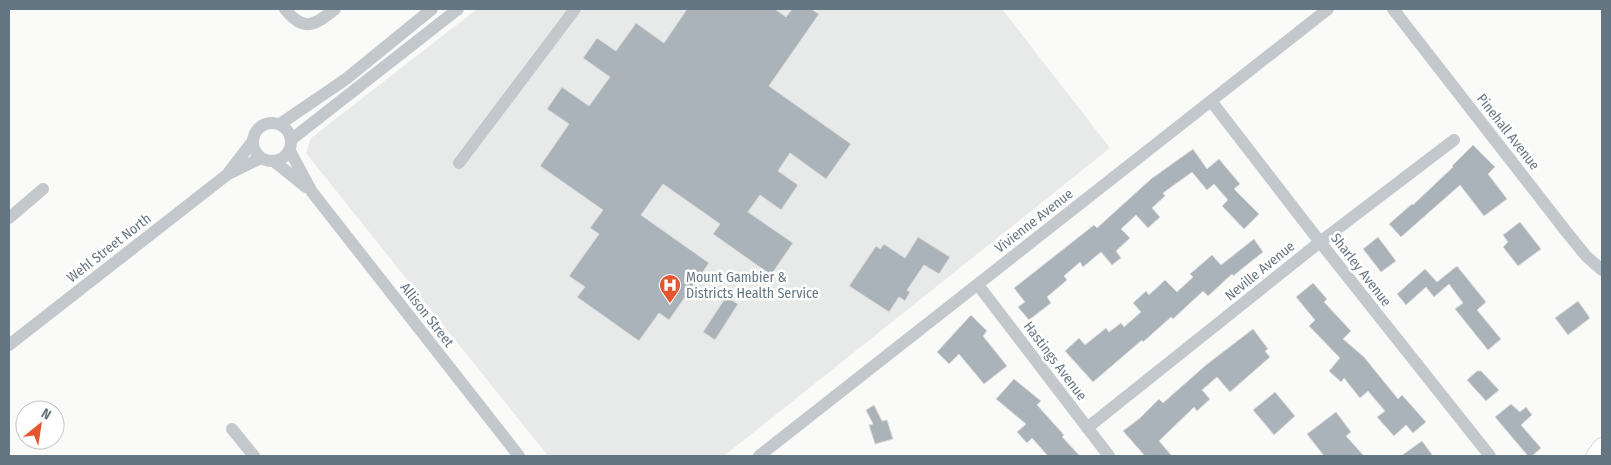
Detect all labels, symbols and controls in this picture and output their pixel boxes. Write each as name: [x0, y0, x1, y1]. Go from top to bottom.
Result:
street label: Pinehall Avenue: [1473, 91, 1543, 174]
street label: Vivienne Avenue: [992, 185, 1076, 257]
street label: Wehl Street North: [64, 210, 154, 286]
street label: Sharley Avenue: [1327, 230, 1395, 310]
street label: Neville Avenue: [1222, 238, 1298, 304]
place label: Mount Gambier & Districts Health Service: [686, 269, 819, 302]
hospital icon: Mount Gambier & Districts Health Service: [658, 273, 682, 304]
street label: Allison Street: [397, 280, 458, 351]
street label: Hastings Avenue: [1020, 318, 1090, 404]
north arrow: [15, 400, 65, 450]
text: N: [38, 405, 54, 424]

